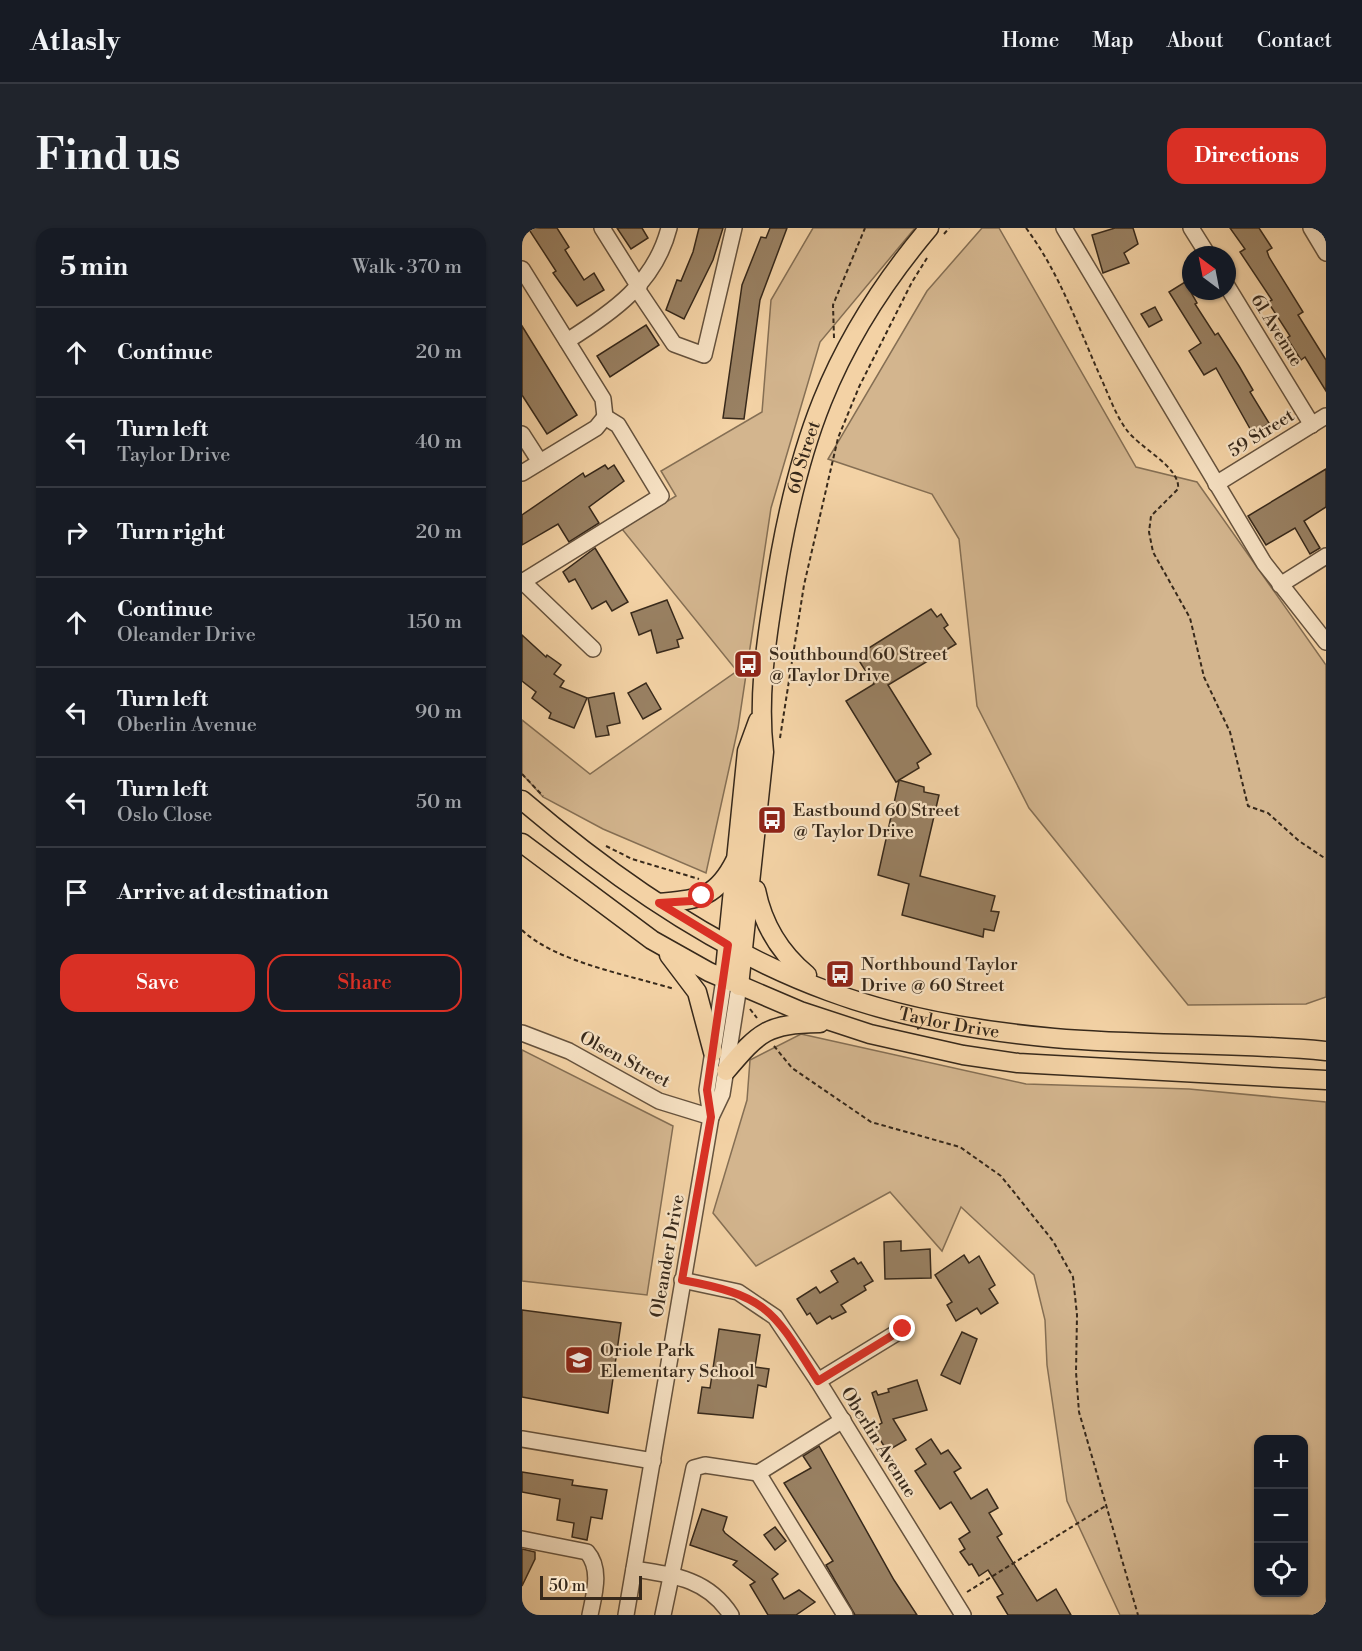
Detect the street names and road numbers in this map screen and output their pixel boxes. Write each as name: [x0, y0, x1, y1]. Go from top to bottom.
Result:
street label: 61 Avenue: [1245, 290, 1308, 371]
street label: 59 Street: [1224, 404, 1299, 463]
street label: 60 Street: [782, 417, 826, 497]
street label: Taylor Drive: [896, 1002, 1001, 1044]
street label: Olsen Street: [575, 1026, 675, 1093]
street label: Oleander Drive: [645, 1193, 690, 1320]
street label: Oberlin Avenue: [835, 1383, 922, 1502]

